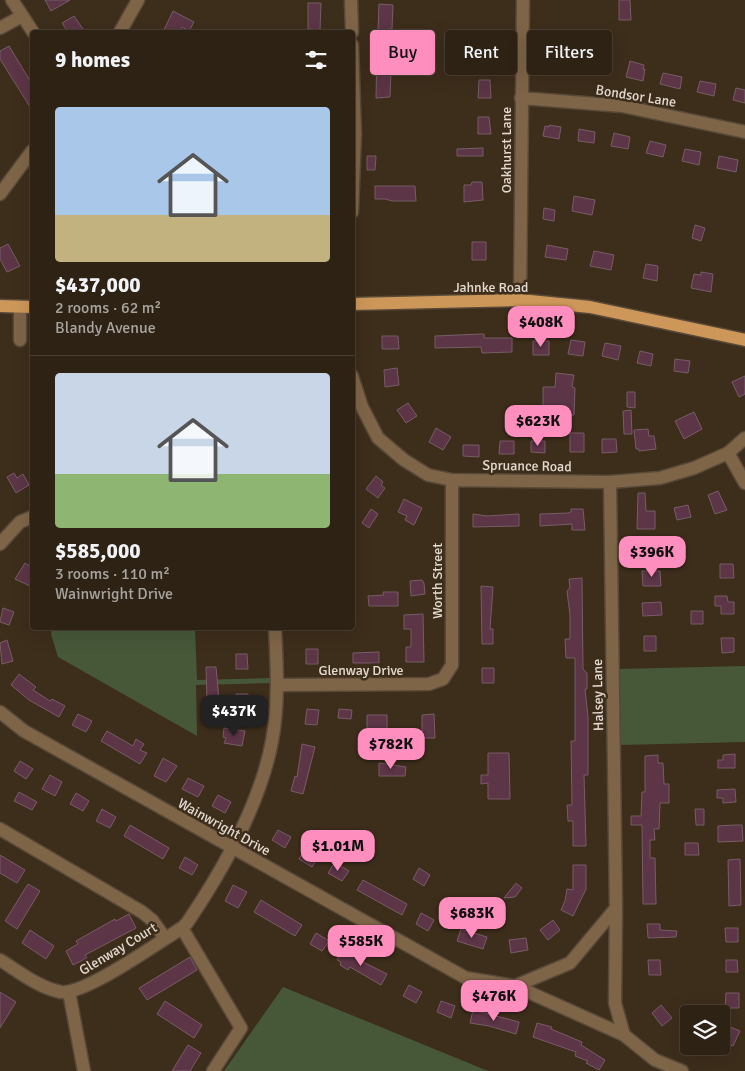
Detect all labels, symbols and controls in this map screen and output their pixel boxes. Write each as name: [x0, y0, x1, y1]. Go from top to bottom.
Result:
chip: Buy: [370, 30, 435, 75]
chip: Rent: [445, 30, 517, 75]
chip: Filters: [527, 30, 612, 75]
icon: filters: [302, 46, 330, 74]
text: 9 homes: [55, 47, 130, 73]
street label: Bondsor Lane: [594, 81, 678, 111]
street label: Oakhurst Lane: [498, 107, 515, 193]
icon: home: [148, 140, 238, 230]
text: $437,000: [55, 272, 141, 298]
street label: Jahnke Road: [453, 279, 529, 296]
text: 2 rooms · 62 m²: [55, 298, 161, 318]
pin: $408K: [506, 306, 576, 348]
text: $408K: [519, 312, 563, 332]
text: Blandy Avenue: [55, 318, 156, 338]
pin: $623K: [503, 404, 573, 447]
icon: home: [148, 405, 238, 495]
text: $623K: [516, 411, 560, 431]
street label: Spruance Road: [482, 457, 572, 475]
pin: $396K: [617, 536, 687, 578]
text: $585,000: [55, 538, 141, 564]
text: $396K: [630, 542, 674, 562]
street label: Worth Street: [429, 543, 446, 619]
text: 3 rooms · 110 m²: [55, 564, 170, 584]
text: Wainwright Drive: [55, 584, 173, 604]
street label: Halsey Lane: [589, 659, 607, 731]
street label: Glenway Drive: [318, 662, 404, 679]
pin: $437K: [199, 694, 269, 737]
text: $437K: [212, 701, 256, 721]
pin: $782K: [356, 728, 426, 770]
text: $782K: [369, 734, 413, 754]
street label: Wainwright Drive: [175, 795, 273, 859]
pin: $1.01M: [297, 830, 379, 872]
text: $1.01M: [312, 836, 364, 856]
pin: $683K: [437, 896, 507, 939]
text: $683K: [450, 903, 494, 923]
street label: Glenway Court: [76, 919, 160, 979]
pin: $585K: [326, 924, 396, 967]
text: $585K: [339, 931, 383, 951]
pin: $476K: [459, 980, 529, 1022]
text: $476K: [472, 986, 516, 1006]
map controls: [680, 1005, 730, 1055]
button: layers: [680, 1005, 730, 1055]

